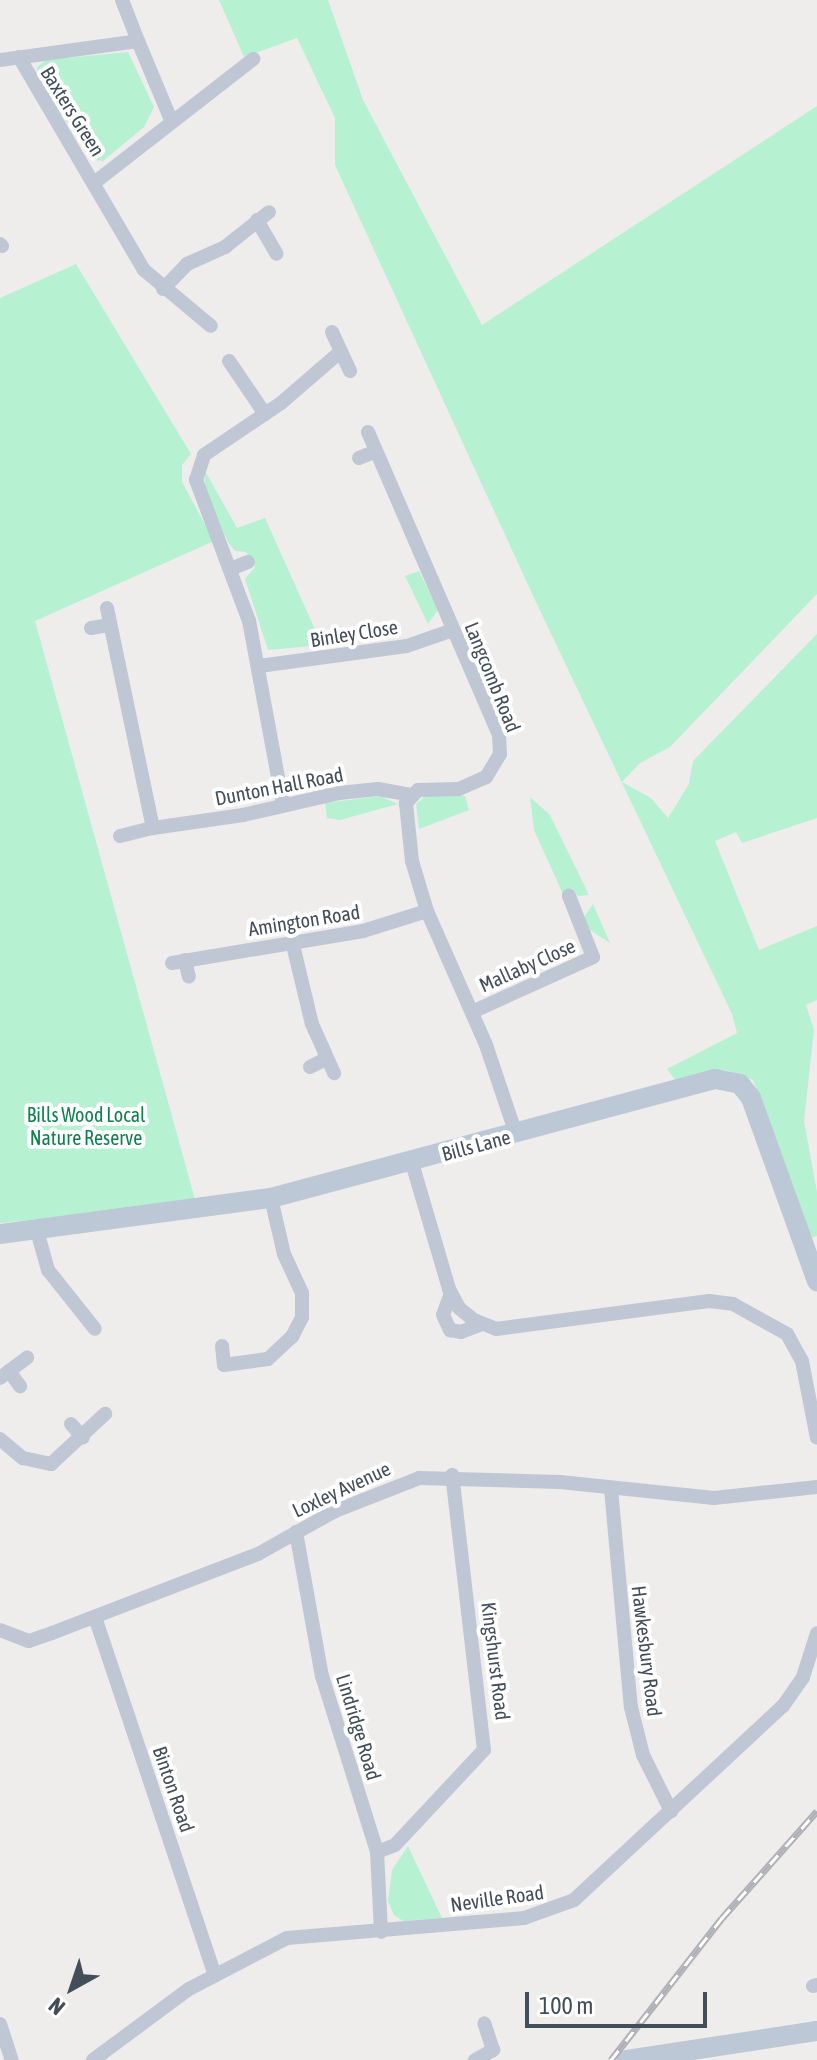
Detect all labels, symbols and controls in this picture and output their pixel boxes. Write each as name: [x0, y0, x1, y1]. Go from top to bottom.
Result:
street label: Baxters Green: [36, 62, 110, 160]
street label: Binley Close: [308, 614, 400, 652]
street label: Langcomb Road: [460, 618, 526, 736]
street label: Dunton Hall Road: [213, 762, 345, 810]
street label: Amington Road: [246, 899, 362, 941]
street label: Mallaby Close: [475, 933, 579, 997]
park label: Bills Wood Local Nature Reserve: [27, 1103, 145, 1150]
street label: Bills Lane: [439, 1124, 513, 1166]
street label: Loxley Avenue: [288, 1456, 394, 1522]
street label: Hawkesbury Road: [627, 1584, 667, 1718]
street label: Kingshurst Road: [477, 1601, 515, 1721]
street label: Lindridge Road: [331, 1671, 387, 1783]
street label: Binton Road: [148, 1743, 200, 1835]
street label: Neville Road: [449, 1880, 545, 1916]
north arrow: [32, 1948, 112, 2028]
scale bar: [529, 1976, 711, 2026]
text: N: [43, 1992, 70, 2021]
text: 100 m: [539, 1992, 593, 2019]

